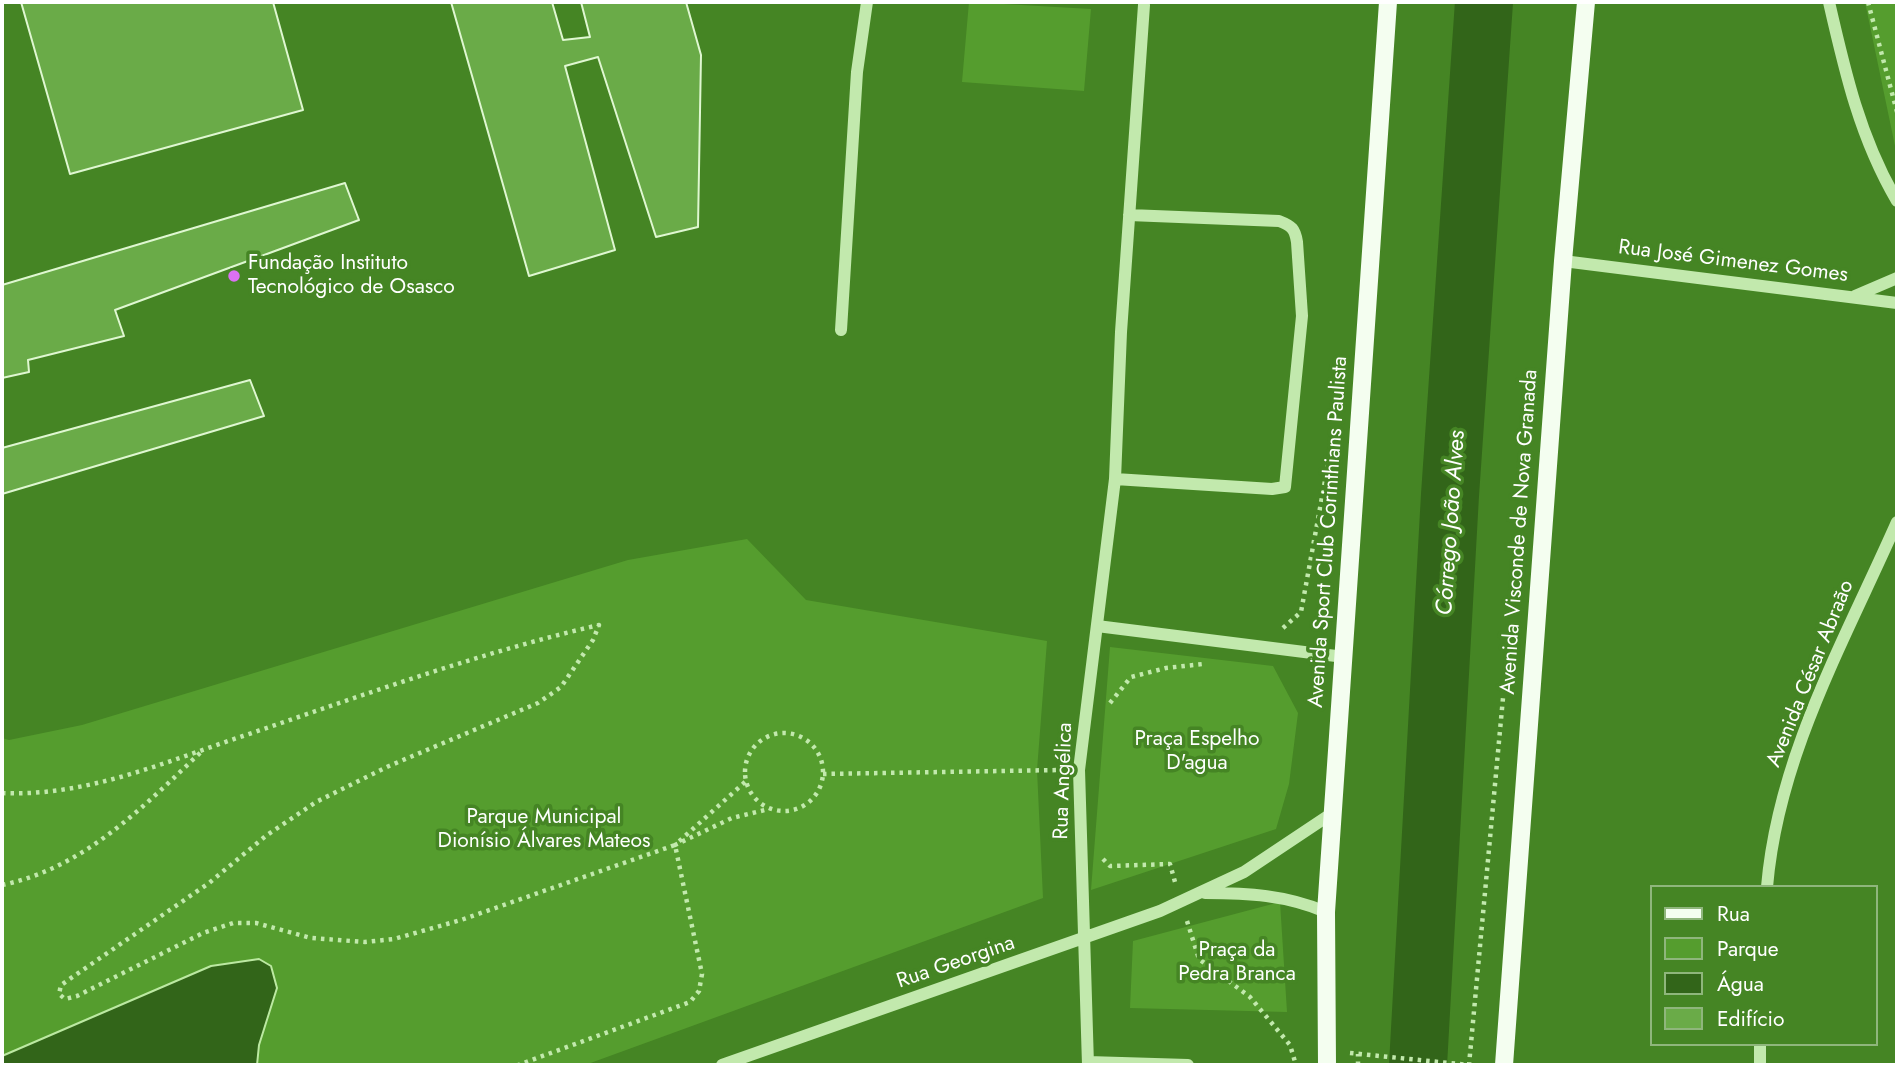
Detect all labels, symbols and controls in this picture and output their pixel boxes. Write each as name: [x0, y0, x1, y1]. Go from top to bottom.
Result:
street label: Rua José Gimenez Gomes: [1617, 235, 1849, 289]
place label: Fundação Instituto Tecnológico de Osasco: [248, 251, 455, 301]
marker: Fundação Instituto Tecnológico de Osasco: [226, 268, 242, 284]
street label: Avenida Sport Club Corinthians Paulista: [1304, 355, 1354, 709]
street label: Avenida Visconde de Nova Granada: [1496, 369, 1544, 695]
water label: Córrego João Alves: [1432, 430, 1472, 616]
street label: Avenida César Abraão: [1762, 577, 1860, 771]
street label: Rua Angélica: [1049, 722, 1079, 840]
park label: Praça Espelho D'agua: [1135, 727, 1259, 777]
park label: Parque Municipal Dionísio Álvares Mateos: [438, 805, 650, 855]
legend: [1650, 885, 1878, 1046]
text: Rua: [1717, 899, 1750, 929]
street label: Rua Georgina: [894, 931, 1018, 995]
text: Parque: [1717, 934, 1779, 964]
park label: Praça da Pedra Branca: [1178, 938, 1296, 988]
text: Água: [1717, 969, 1764, 999]
text: Edifício: [1717, 1004, 1784, 1034]

